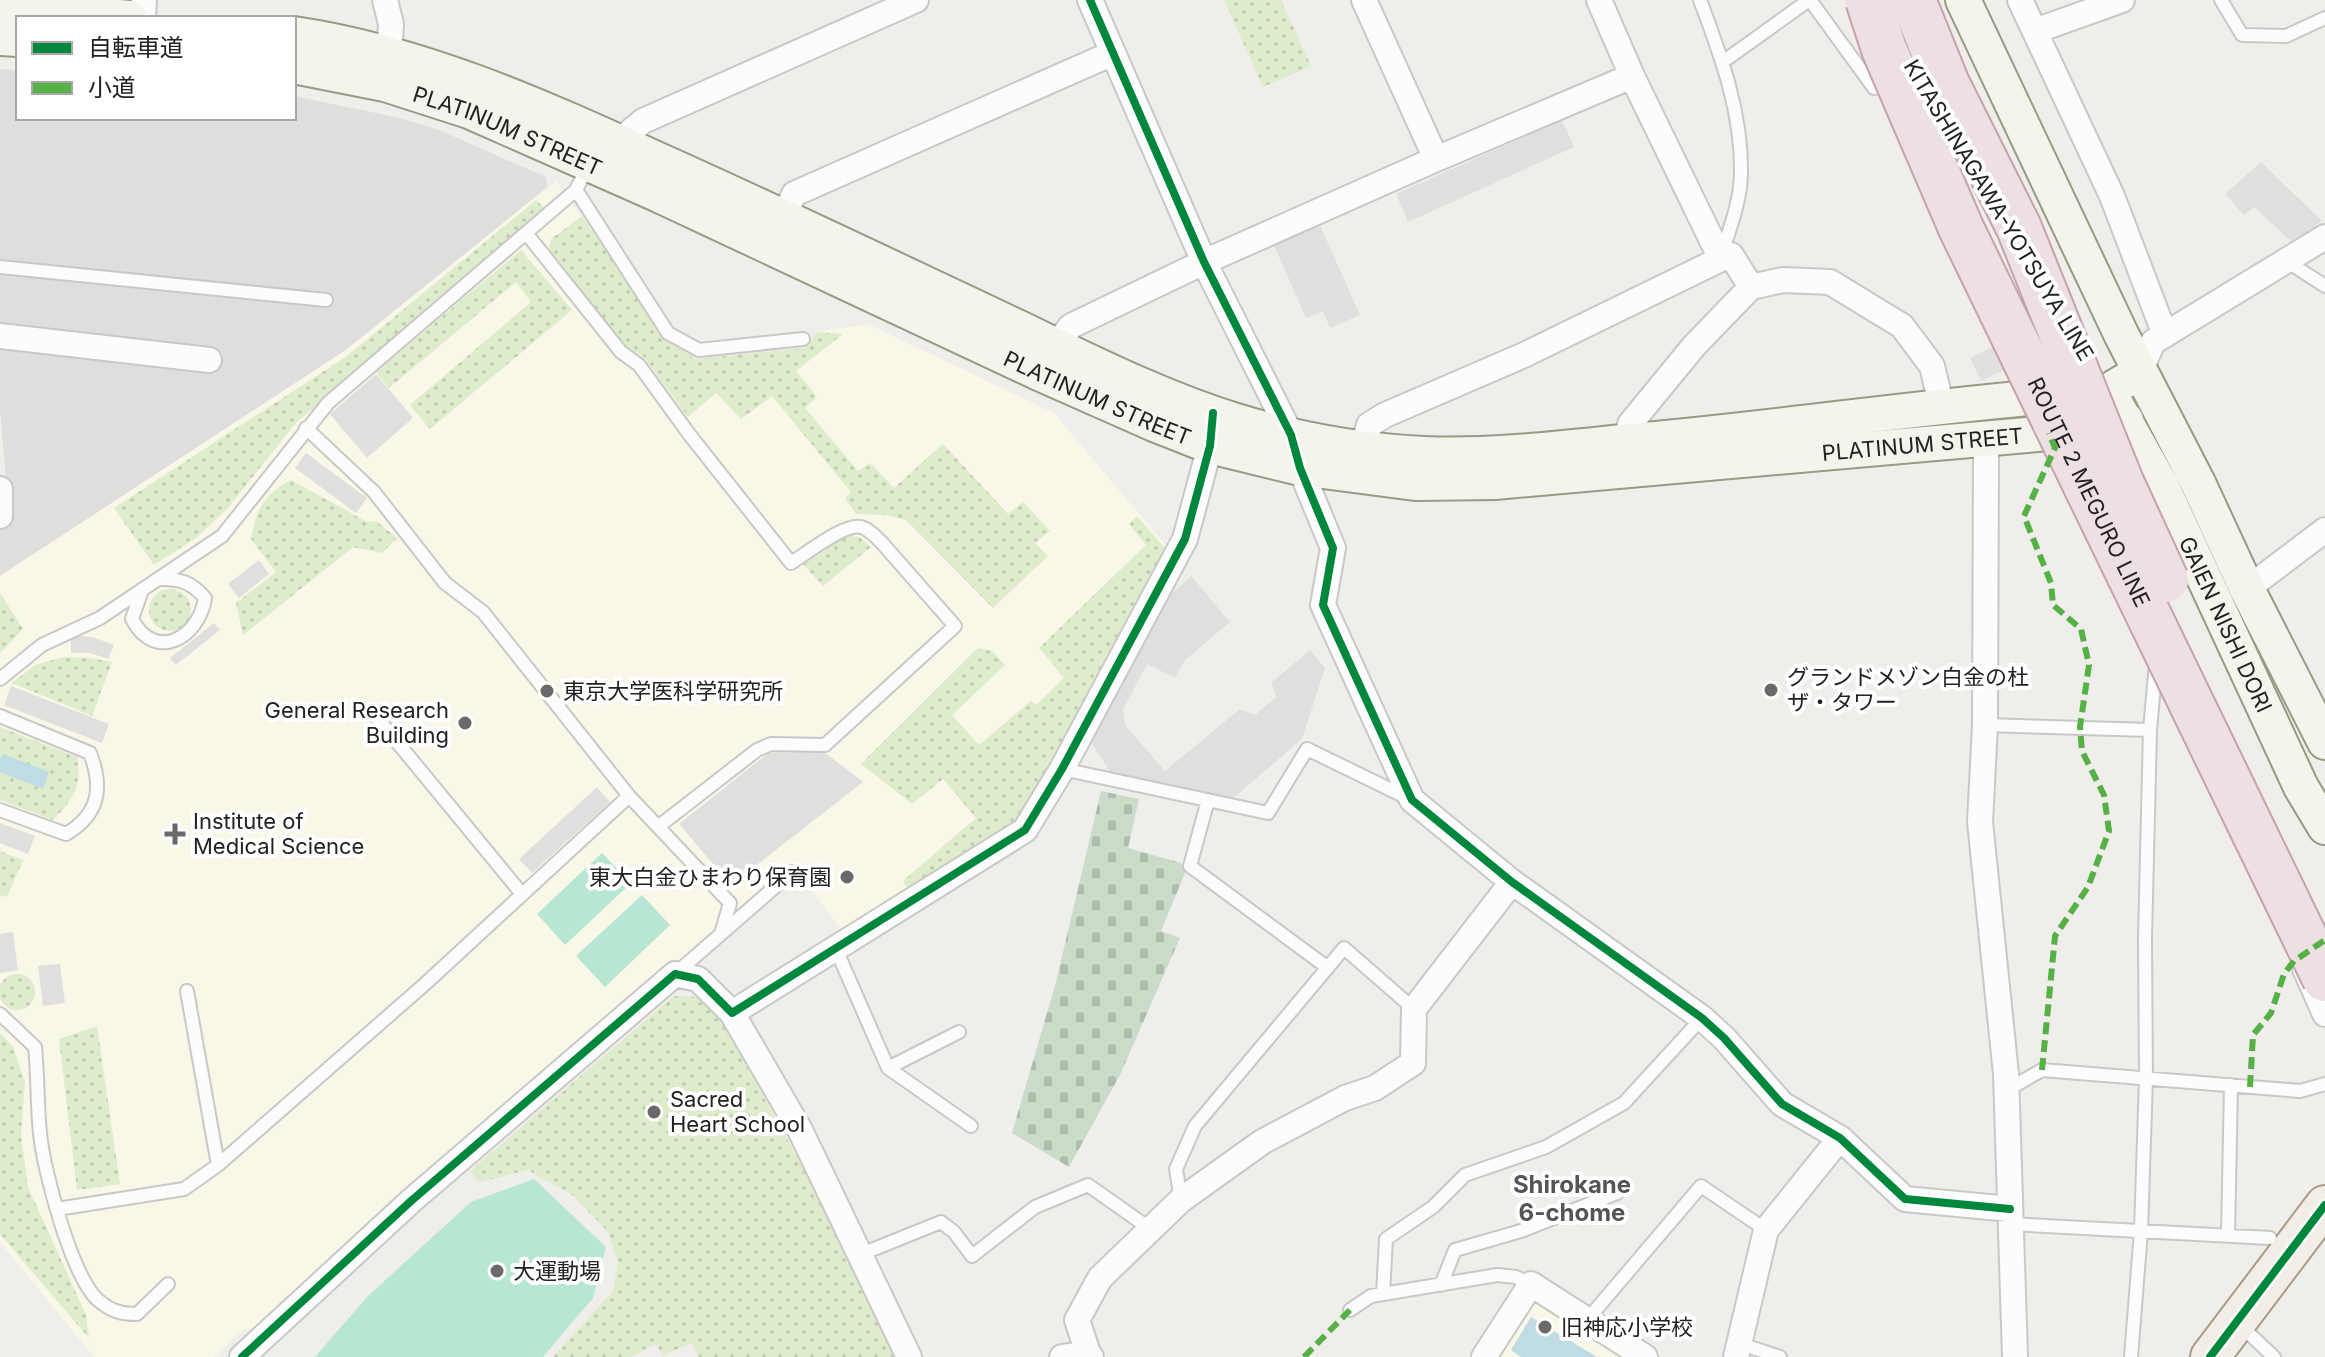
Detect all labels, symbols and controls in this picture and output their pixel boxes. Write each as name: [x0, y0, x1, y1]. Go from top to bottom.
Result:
legend: [16, 16, 296, 120]
text: 自転車道: [88, 33, 184, 62]
street label: KITASHINAGAWA-YOTSUYA LINE: [1899, 55, 2099, 365]
text: 小道: [88, 73, 136, 102]
street label: PLATINUM STREET: [410, 81, 606, 181]
street label: PLATINUM STREET: [1000, 345, 1195, 450]
street label: ROUTE 2 MEGURO LINE: [2022, 373, 2156, 611]
street label: PLATINUM STREET: [1821, 422, 2024, 466]
street label: GAIEN NISHI DORI: [2174, 532, 2278, 717]
place label: グランドメゾン白金の杜 ザ・タワー: [1787, 664, 2029, 715]
place label: 東京大学医科学研究所: [563, 678, 783, 704]
marker: グランドメゾン白金の杜 ザ・タワー: [1762, 681, 1780, 699]
marker: 東京大学医科学研究所: [538, 682, 556, 700]
place label: General Research Building: [265, 697, 449, 748]
marker: General Research Building: [456, 714, 474, 732]
place label: Institute of Medical Science: [193, 808, 364, 859]
marker: Institute of Medical Science: [164, 823, 186, 845]
place label: 東大白金ひまわり保育園: [589, 864, 831, 890]
marker: 東大白金ひまわり保育園: [838, 868, 856, 886]
place label: Sacred Heart School: [670, 1086, 805, 1137]
marker: Sacred Heart School: [645, 1103, 663, 1121]
district label: Shirokane 6-chome: [1513, 1170, 1631, 1227]
place label: 大運動場: [513, 1258, 601, 1284]
marker: 大運動場: [488, 1262, 506, 1280]
place label: 旧神応小学校: [1561, 1314, 1693, 1340]
marker: 旧神応小学校: [1536, 1318, 1554, 1336]

